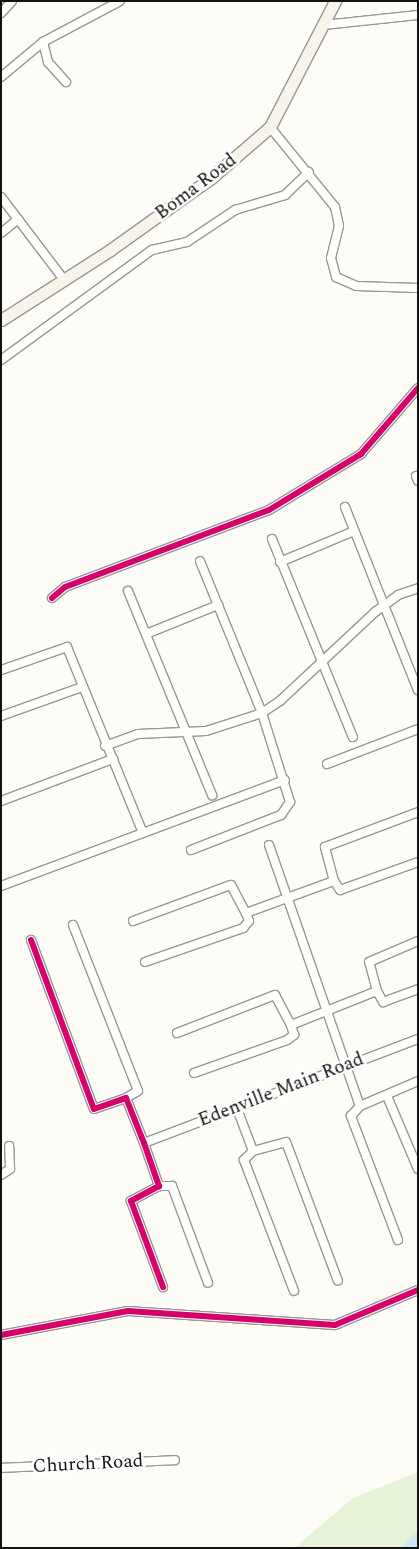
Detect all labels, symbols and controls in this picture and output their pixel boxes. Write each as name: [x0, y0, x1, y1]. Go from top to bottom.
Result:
street label: Boma Road: [151, 149, 241, 225]
street label: Edenville Main Road: [195, 1048, 367, 1132]
street label: Church Road: [32, 1450, 144, 1478]

